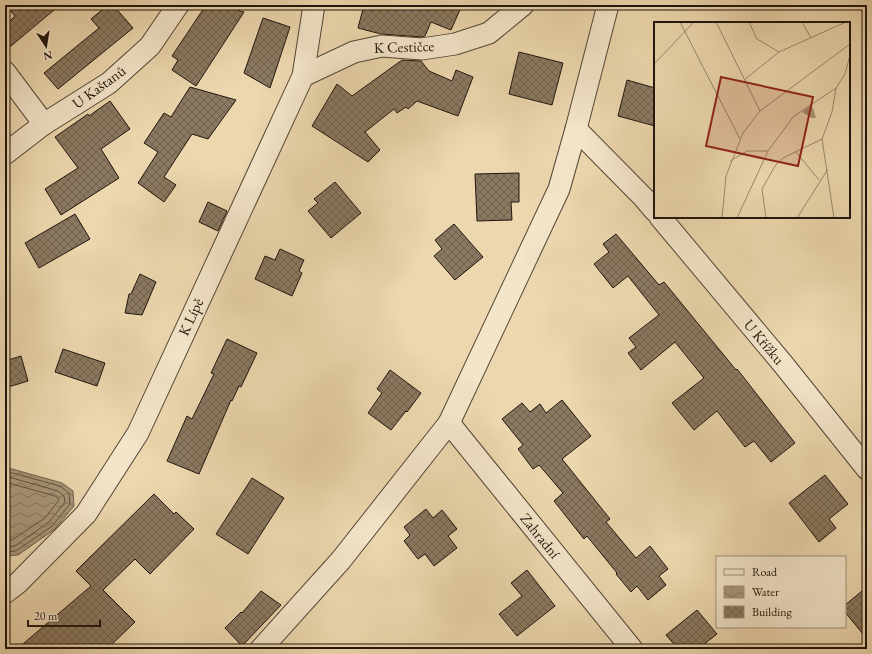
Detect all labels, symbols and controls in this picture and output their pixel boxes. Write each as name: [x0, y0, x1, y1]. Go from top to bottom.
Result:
inset map: [654, 22, 850, 218]
north arrow: [26, 26, 66, 66]
street label: K Cestičce: [373, 36, 435, 57]
text: N: [42, 48, 54, 64]
street label: U Kaštanů: [68, 61, 129, 112]
street label: K Lípě: [174, 295, 208, 339]
street label: U Křížku: [740, 315, 789, 368]
street label: Zahradní: [516, 509, 565, 562]
legend: [716, 556, 846, 628]
text: Road: [752, 564, 778, 580]
text: Water: [752, 584, 779, 600]
scale bar: [28, 602, 100, 628]
text: Building: [752, 604, 793, 620]
text: 20 m: [34, 608, 58, 624]

